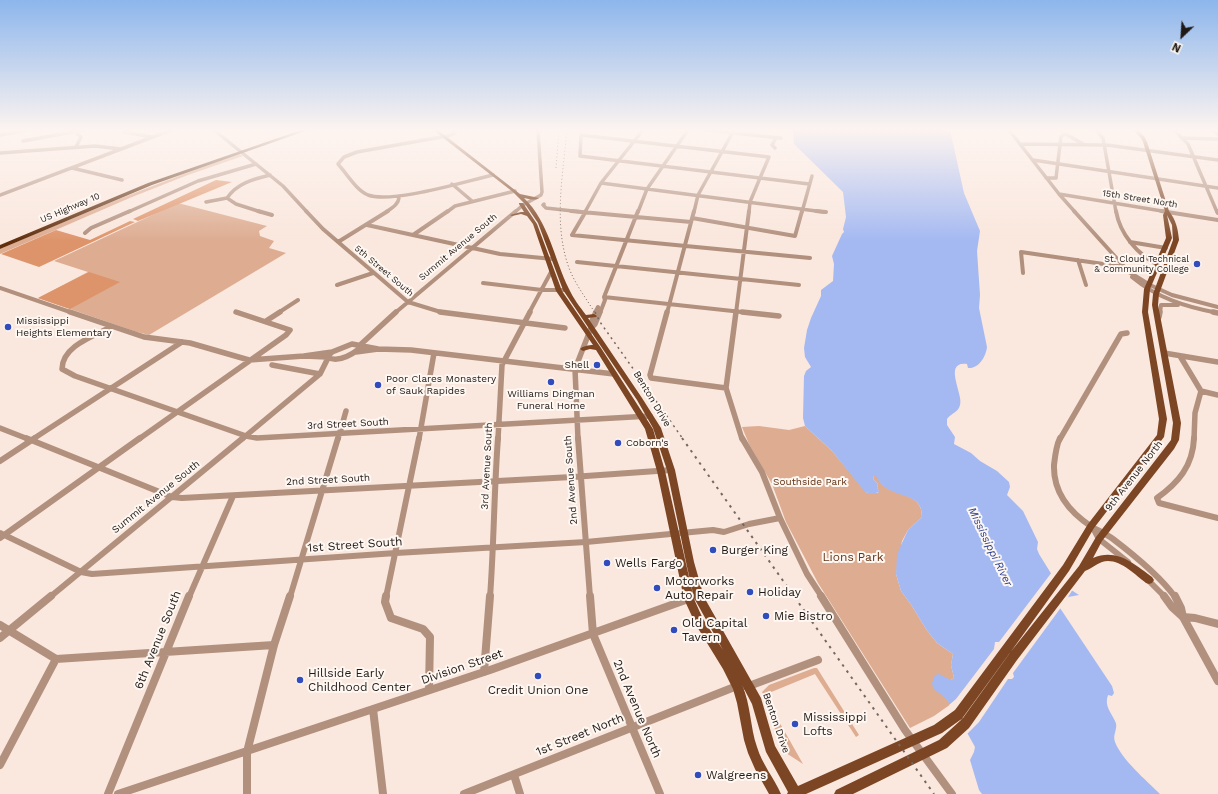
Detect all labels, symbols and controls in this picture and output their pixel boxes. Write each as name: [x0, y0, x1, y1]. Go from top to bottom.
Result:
north arrow: [1162, 16, 1202, 56]
text: N: [1170, 40, 1183, 55]
street label: 15th Street North: [1102, 188, 1178, 210]
street label: US Highway 10: [39, 191, 101, 225]
street label: Summit Avenue South: [417, 211, 499, 283]
street label: 5th Street South: [352, 243, 416, 299]
place label: St. Cloud Technical & Community College: [1094, 254, 1189, 275]
marker: St. Cloud Technical & Community College: [1192, 259, 1202, 269]
place label: Mississippi Heights Elementary: [16, 315, 112, 338]
marker: Mississippi Heights Elementary: [3, 322, 13, 332]
place label: Shell: [565, 359, 589, 371]
marker: Shell: [592, 360, 602, 370]
street label: Benton Drive: [631, 369, 673, 429]
place label: Poor Clares Monastery of Sauk Rapides: [386, 373, 496, 396]
marker: Williams Dingman Funeral Home: [546, 377, 556, 387]
marker: Poor Clares Monastery of Sauk Rapides: [373, 380, 383, 390]
place label: Williams Dingman Funeral Home: [507, 388, 595, 412]
street label: 3rd Street South: [307, 416, 389, 432]
street label: 3rd Avenue South: [479, 422, 495, 510]
street label: 2nd Avenue South: [562, 435, 580, 525]
place label: Coborn's: [626, 437, 669, 449]
marker: Coborn's: [613, 438, 623, 448]
street label: 9th Avenue North: [1103, 438, 1165, 514]
street label: Summit Avenue South: [110, 458, 202, 536]
street label: 2nd Street South: [286, 472, 370, 488]
park label: Southside Park: [773, 476, 847, 488]
water label: Mississippi River: [965, 505, 1015, 589]
street label: 1st Street South: [307, 535, 403, 555]
place label: Burger King: [721, 543, 788, 557]
marker: Burger King: [708, 545, 718, 555]
park label: Lions Park: [822, 550, 884, 564]
place label: Wells Fargo: [615, 556, 682, 570]
marker: Wells Fargo: [602, 558, 612, 568]
place label: Motorworks Auto Repair: [665, 574, 734, 602]
marker: Motorworks Auto Repair: [652, 583, 662, 593]
place label: Holiday: [758, 585, 801, 599]
marker: Holiday: [745, 587, 755, 597]
street label: 6th Avenue South: [132, 589, 184, 691]
place label: Mie Bistro: [774, 609, 833, 623]
marker: Mie Bistro: [761, 611, 771, 621]
place label: Old Capital Tavern: [682, 616, 747, 644]
marker: Old Capital Tavern: [669, 625, 679, 635]
street label: Division Street: [419, 646, 505, 688]
street label: 2nd Avenue North: [610, 658, 664, 760]
place label: Hillside Early Childhood Center: [308, 666, 411, 694]
marker: Credit Union One: [533, 671, 543, 681]
marker: Hillside Early Childhood Center: [295, 675, 305, 685]
place label: Credit Union One: [488, 683, 588, 697]
street label: Benton Drive: [760, 691, 792, 755]
place label: Mississippi Lofts: [803, 710, 866, 738]
street label: 1st Street North: [534, 711, 626, 759]
marker: Mississippi Lofts: [790, 719, 800, 729]
place label: Walgreens: [706, 768, 766, 782]
marker: Walgreens: [693, 770, 703, 780]

